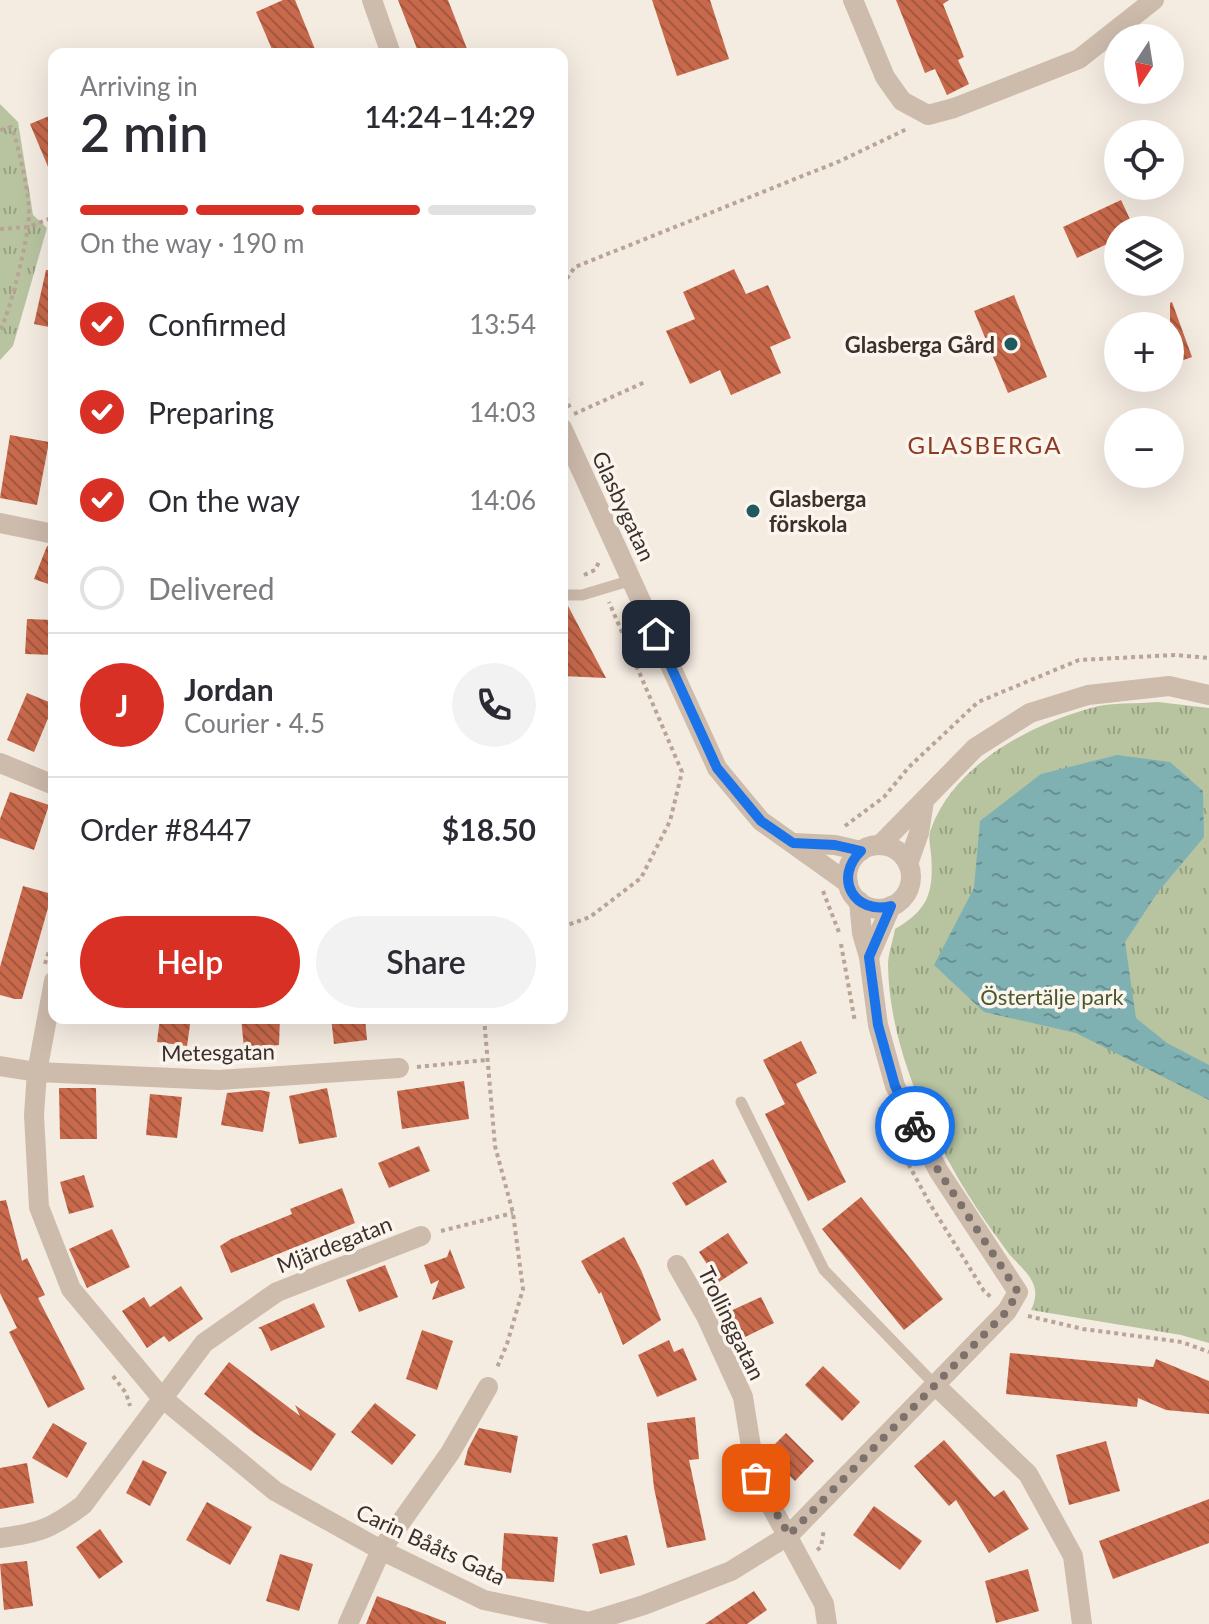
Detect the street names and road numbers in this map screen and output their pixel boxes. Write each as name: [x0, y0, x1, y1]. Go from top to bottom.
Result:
street label: Glasbygatan: [587, 447, 661, 565]
street label: Metesgatan: [161, 1038, 275, 1066]
street label: Mjärdegatan: [273, 1210, 395, 1278]
street label: Trollinggatan: [693, 1262, 771, 1384]
street label: Carin Bååts Gata: [352, 1498, 510, 1590]

